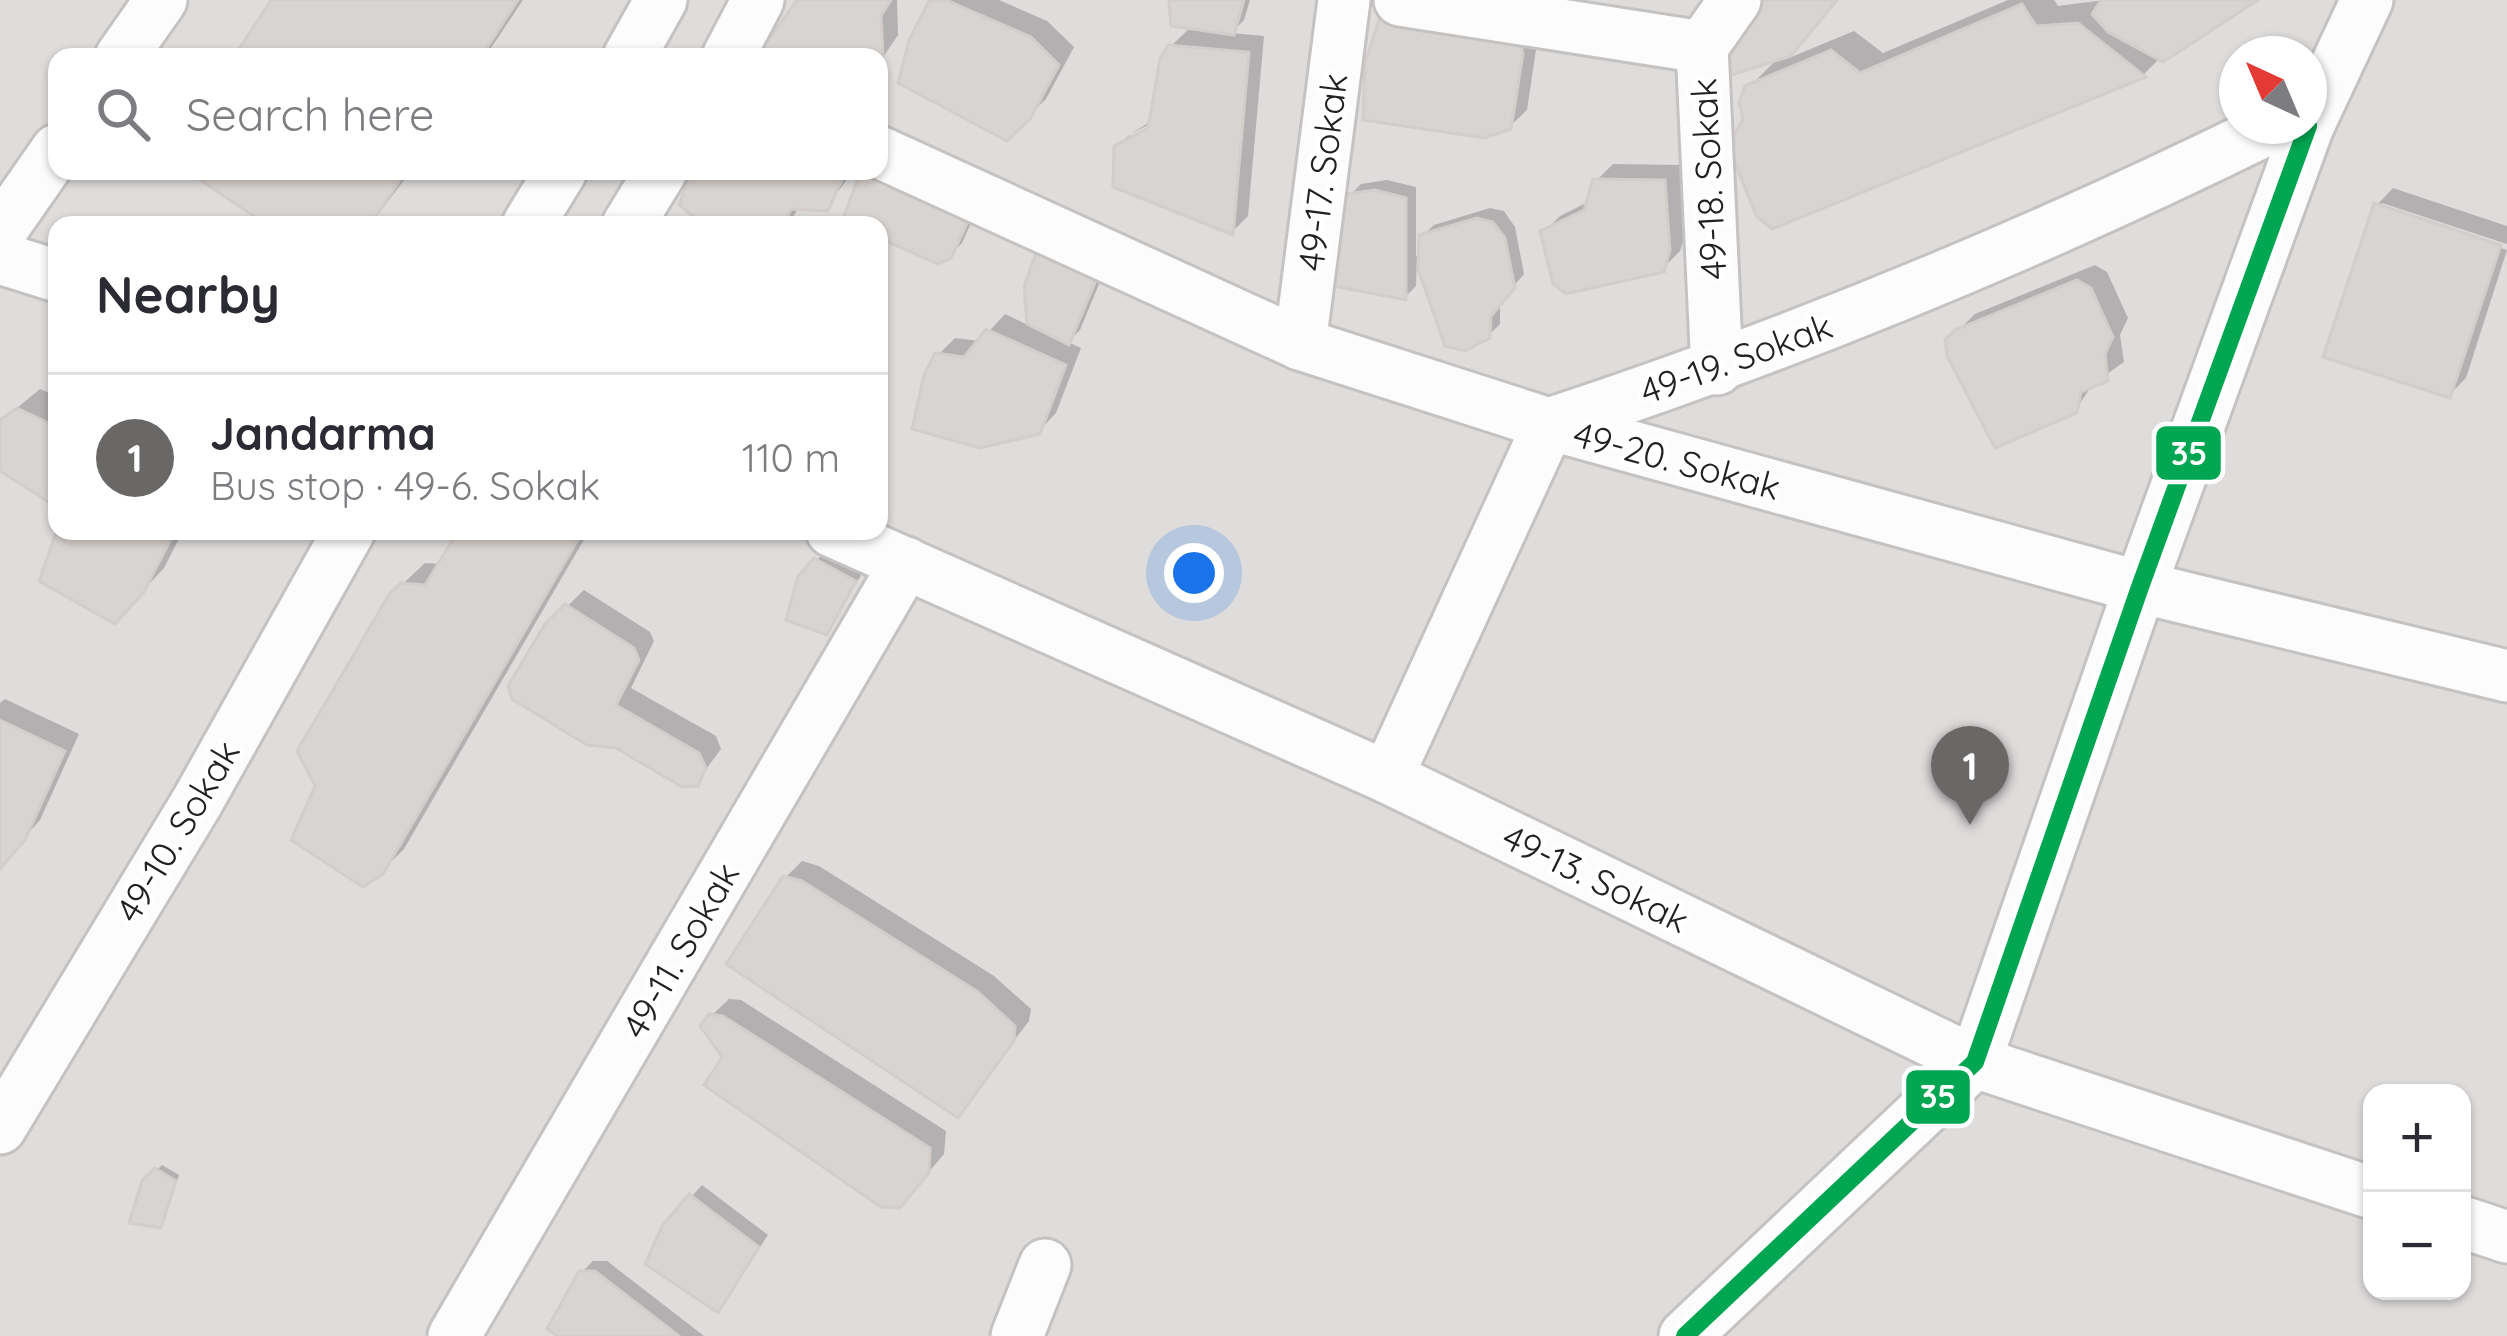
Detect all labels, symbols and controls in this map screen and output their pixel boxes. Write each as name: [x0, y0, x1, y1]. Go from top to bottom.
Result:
north arrow: [2219, 36, 2327, 144]
search box: [48, 48, 888, 180]
street label: 49-17. Sokak: [1288, 71, 1356, 273]
street label: 49-18. Sokak: [1680, 77, 1736, 281]
icon: search: [90, 81, 156, 147]
text: Search here: [186, 86, 434, 142]
text: Nearby: [96, 262, 280, 326]
street label: 49-19. Sokak: [1634, 302, 1838, 414]
text: Jandarma: [210, 405, 436, 461]
street label: 49-20. Sokak: [1569, 411, 1785, 509]
line badge: 35: [2154, 424, 2223, 482]
text: 35: [2171, 432, 2207, 473]
text: 1: [127, 433, 143, 482]
text: 110 m: [742, 433, 840, 482]
text: Bus stop · 49-6. Sokak: [210, 461, 600, 510]
your location: [1164, 543, 1224, 603]
pin: 1: [1931, 726, 2009, 825]
street label: 49-10. Sokak: [105, 732, 249, 930]
street label: 49-13. Sokak: [1496, 814, 1696, 942]
street label: 49-11. Sokak: [612, 854, 748, 1046]
line badge: 35: [1904, 1068, 1972, 1126]
text: 35: [1920, 1075, 1956, 1116]
map controls: [2363, 1084, 2471, 1300]
button: +: [2363, 1084, 2471, 1192]
button: −: [2363, 1192, 2471, 1300]

